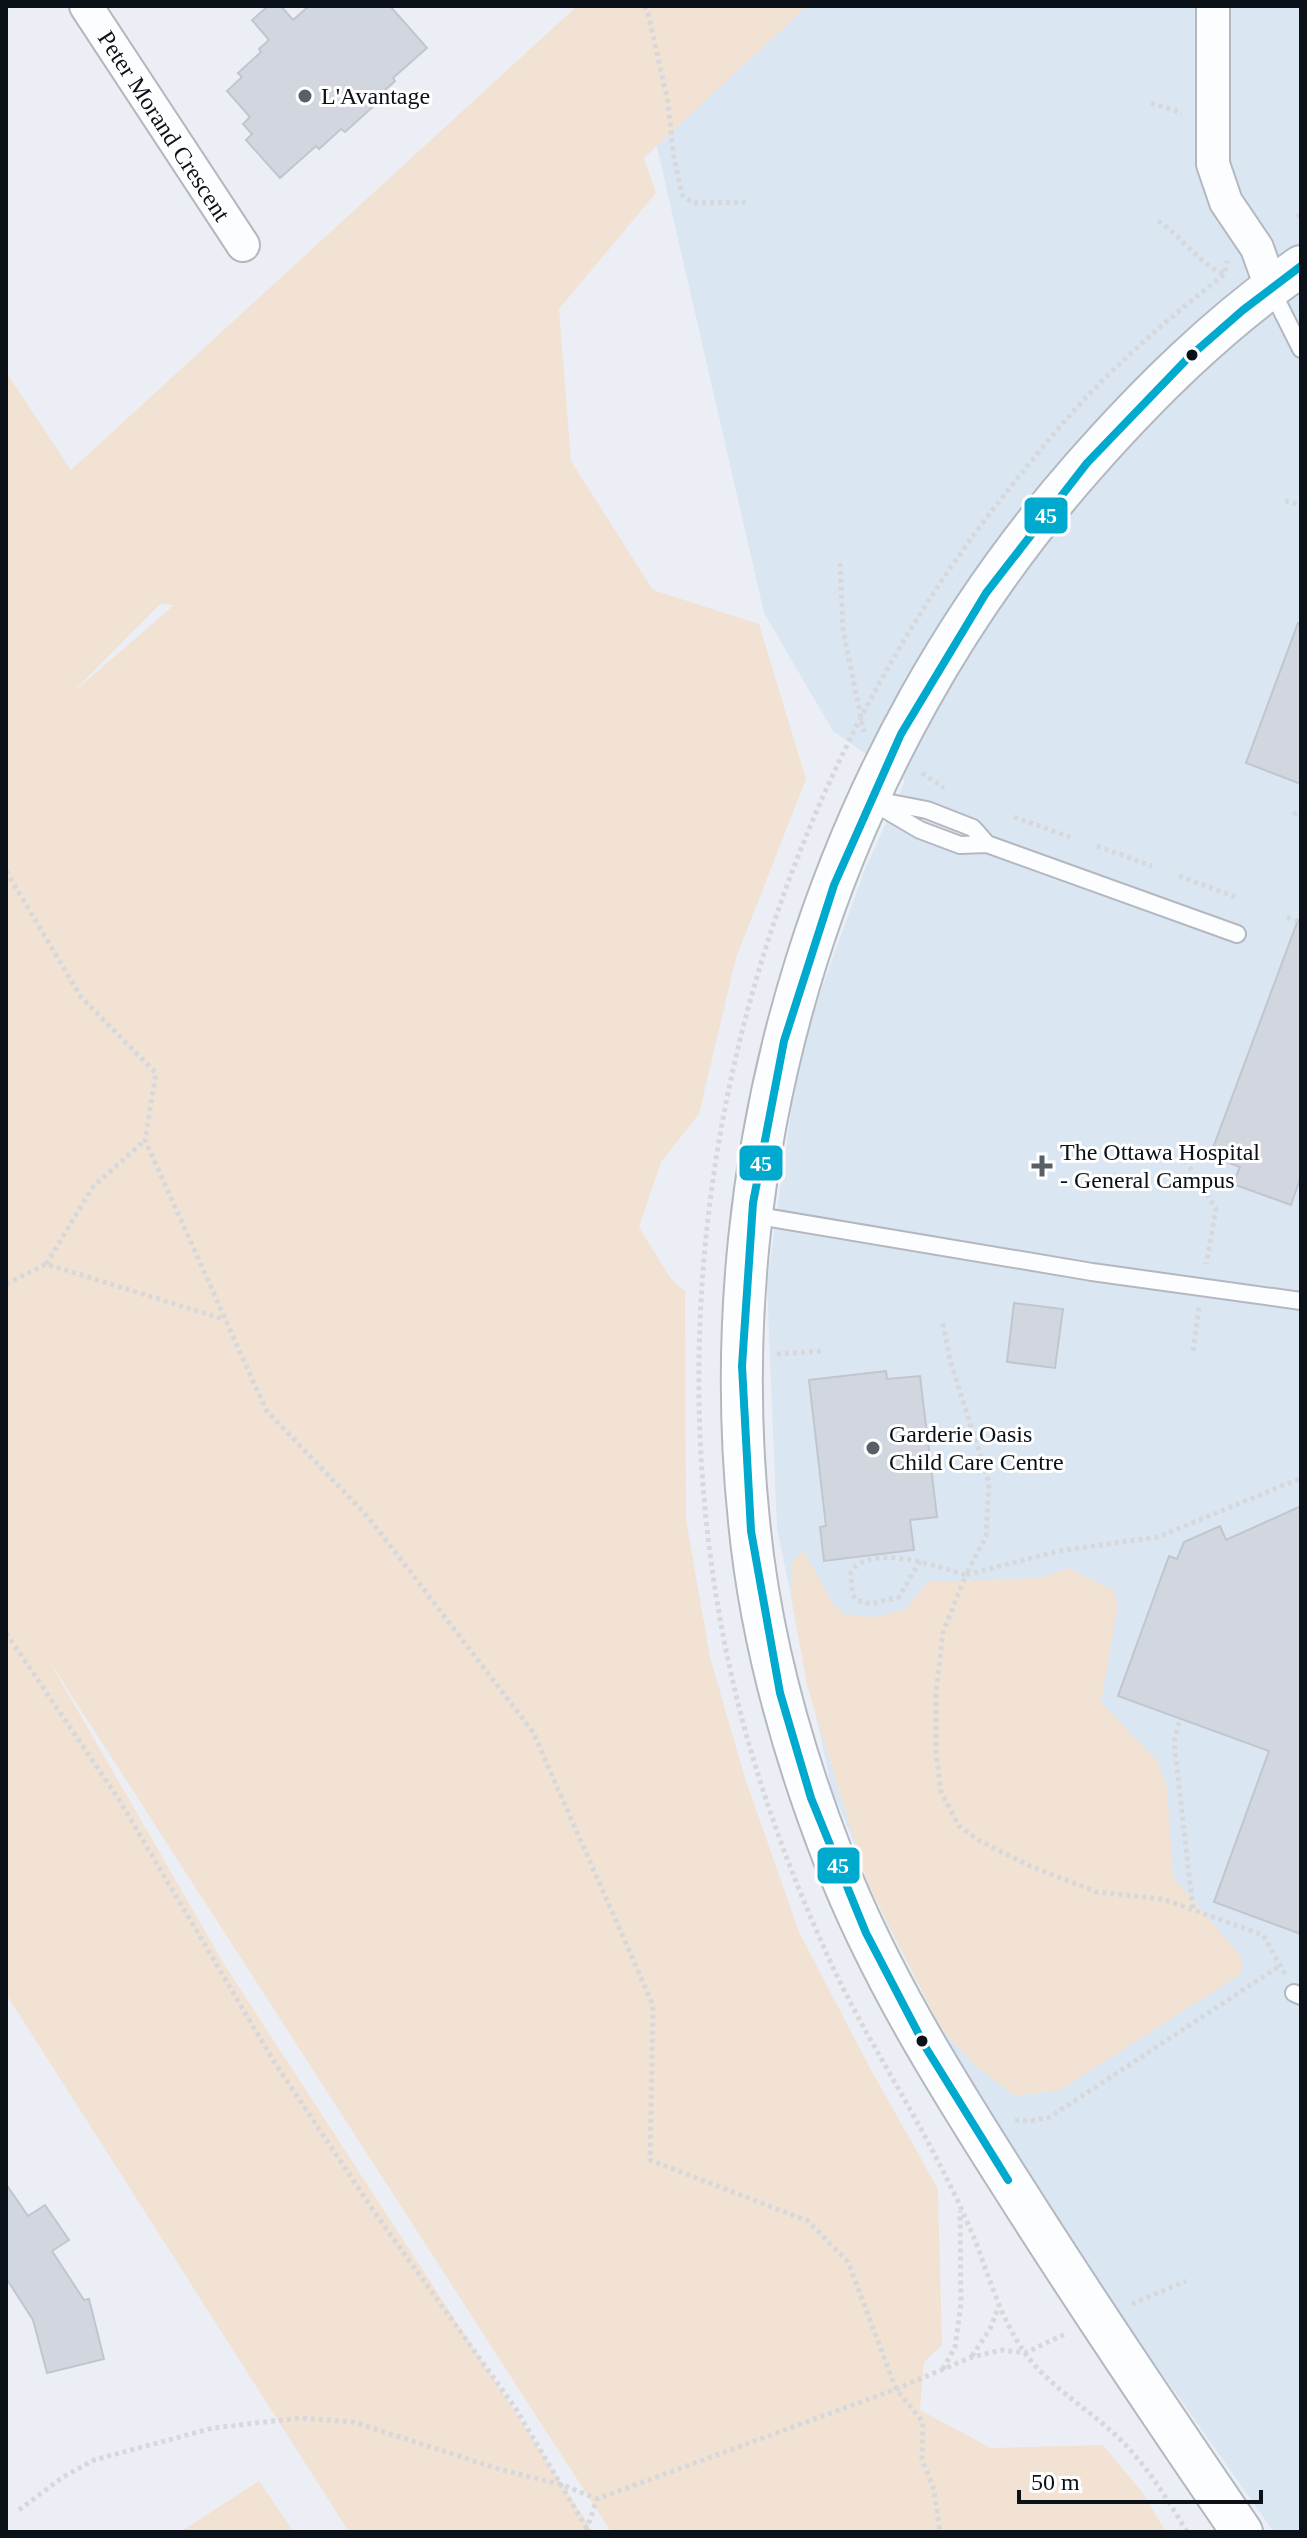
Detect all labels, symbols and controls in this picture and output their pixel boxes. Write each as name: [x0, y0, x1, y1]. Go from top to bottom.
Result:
street label: Peter Morand Crescent: [93, 26, 235, 226]
place label: L'Avantage: [321, 83, 430, 109]
marker: L'Avantage: [296, 87, 314, 105]
unlabelled marker: [1184, 347, 1200, 363]
line badge: 45: [1023, 496, 1069, 535]
text: 45: [1035, 503, 1057, 528]
place label: The Ottawa Hospital - General Campus: [1060, 1139, 1260, 1193]
line badge: 45: [738, 1144, 784, 1182]
text: 45: [750, 1151, 772, 1176]
marker: The Ottawa Hospital - General Campus: [1031, 1155, 1053, 1177]
place label: Garderie Oasis Child Care Centre: [889, 1421, 1064, 1475]
marker: Garderie Oasis Child Care Centre: [864, 1439, 882, 1457]
line badge: 45: [816, 1846, 861, 1885]
text: 45: [827, 1853, 849, 1878]
unlabelled marker: [914, 2033, 930, 2049]
scale bar: [1019, 2454, 1261, 2504]
text: 50 m: [1031, 2469, 1080, 2495]

